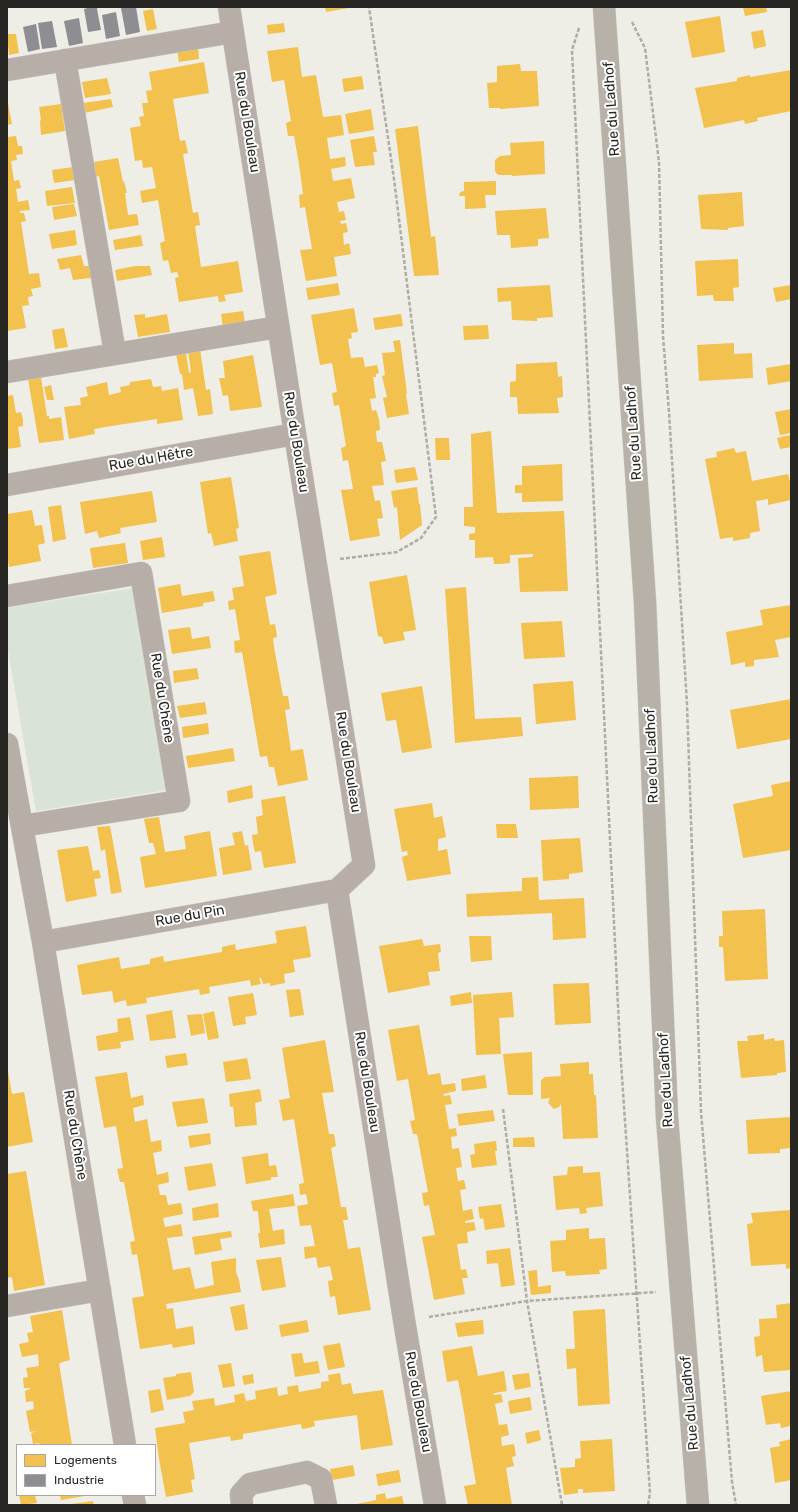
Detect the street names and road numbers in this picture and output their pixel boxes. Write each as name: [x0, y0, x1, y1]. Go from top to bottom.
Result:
street label: Rue du Ladhof: [600, 61, 624, 157]
street label: Rue du Bouleau: [231, 70, 263, 174]
street label: Rue du Ladhof: [622, 385, 646, 481]
street label: Rue du Bouleau: [280, 390, 312, 494]
street label: Rue du Hêtre: [108, 443, 194, 475]
street label: Rue du Chêne: [147, 652, 177, 744]
street label: Rue du Ladhof: [642, 708, 662, 804]
street label: Rue du Bouleau: [332, 710, 364, 814]
street label: Rue du Pin: [154, 902, 226, 930]
street label: Rue du Bouleau: [351, 1030, 383, 1134]
street label: Rue du Ladhof: [655, 1032, 677, 1128]
street label: Rue du Chêne: [60, 1089, 90, 1181]
street label: Rue du Bouleau: [401, 1350, 435, 1454]
street label: Rue du Ladhof: [677, 1355, 703, 1451]

